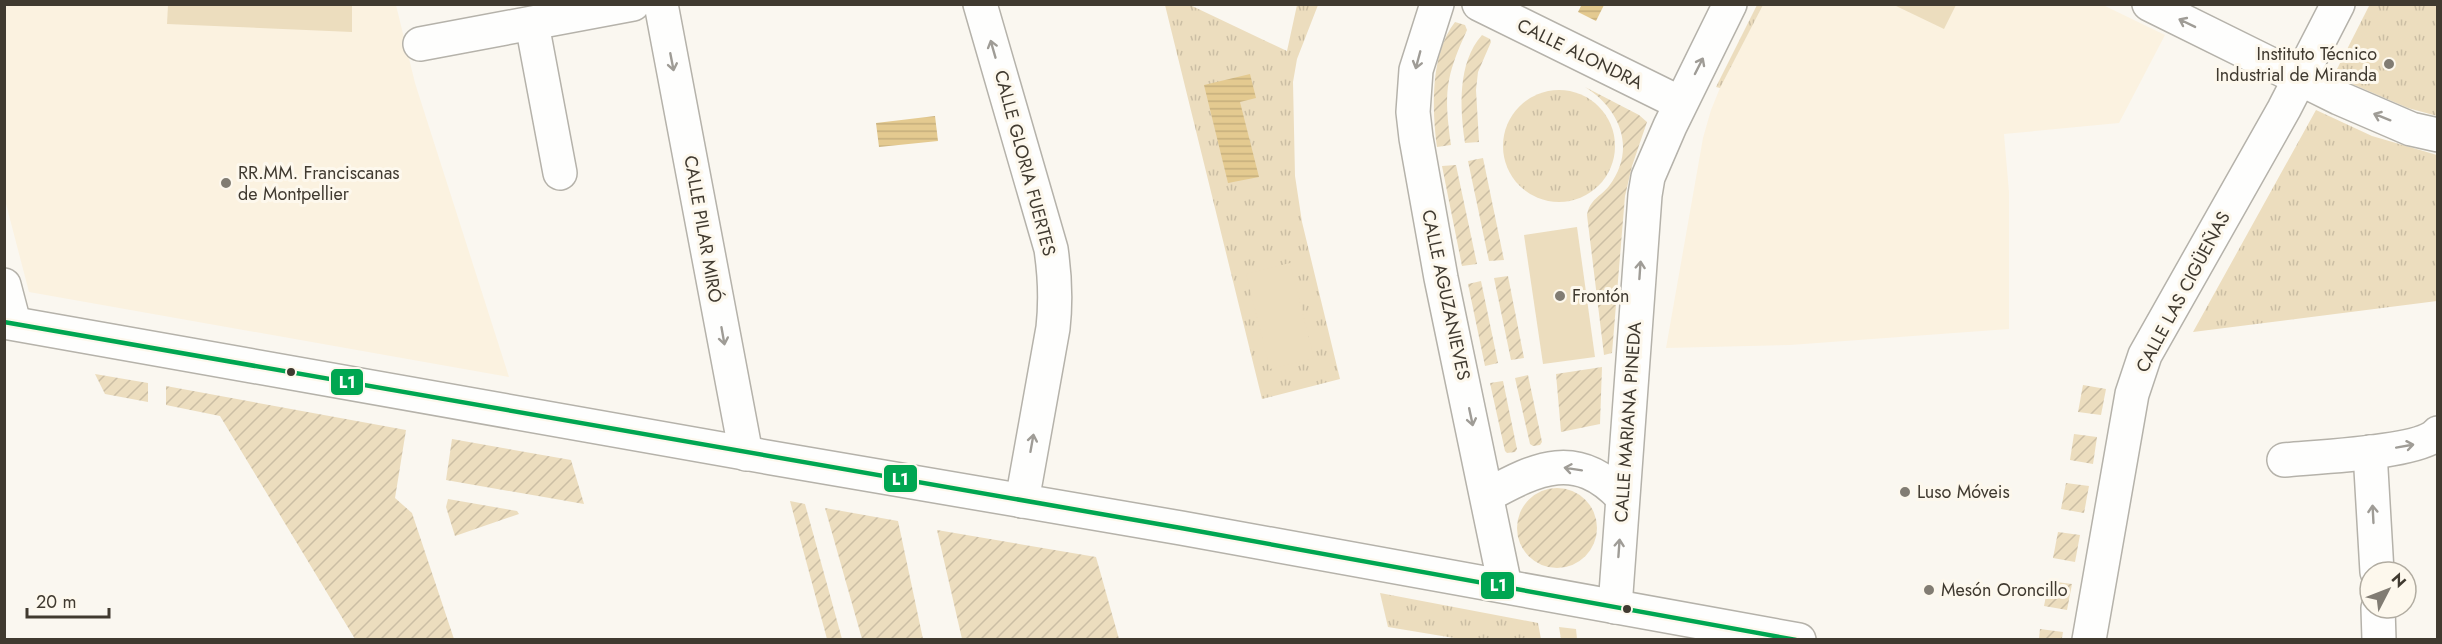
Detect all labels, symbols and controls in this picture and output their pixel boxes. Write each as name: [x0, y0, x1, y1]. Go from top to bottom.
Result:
street label: CALLE ALONDRA: [1513, 12, 1647, 96]
one-way arrow: [2179, 17, 2197, 29]
one-way arrow: [987, 40, 998, 59]
place label: Instituto Técnico Industrial de Miranda: [2215, 41, 2377, 88]
one-way arrow: [1412, 50, 1424, 69]
one-way arrow: [667, 52, 678, 71]
one-way arrow: [1694, 57, 1705, 75]
marker: Instituto Técnico Industrial de Miranda: [2382, 57, 2396, 71]
street label: CALLE GLORIA FUERTES: [988, 67, 1062, 259]
one-way arrow: [2373, 111, 2392, 122]
street label: CALLE PILAR MIRÓ: [677, 153, 729, 305]
place label: RR.MM. Franciscanas de Montpellier: [238, 160, 400, 207]
marker: RR.MM. Franciscanas de Montpellier: [219, 176, 233, 190]
street label: CALLE AGUZANIEVES: [1415, 207, 1477, 383]
street label: CALLE LAS CIGÜEÑAS: [2130, 207, 2237, 377]
one-way arrow: [1634, 261, 1645, 281]
place label: Frontón: [1572, 283, 1629, 309]
marker: Frontón: [1553, 289, 1567, 303]
street label: CALLE MARIANA PINEDA: [1608, 321, 1648, 523]
one-way arrow: [718, 326, 729, 346]
unlabelled marker: [285, 366, 297, 378]
line badge: L1: [330, 368, 364, 396]
text: L1: [339, 371, 355, 394]
one-way arrow: [1466, 407, 1478, 426]
one-way arrow: [1027, 434, 1038, 454]
one-way arrow: [2395, 440, 2414, 451]
line badge: L1: [883, 464, 918, 493]
one-way arrow: [1564, 464, 1583, 475]
text: L1: [892, 468, 908, 491]
place label: Luso Móveis: [1917, 479, 2010, 505]
marker: Luso Móveis: [1898, 485, 1912, 499]
one-way arrow: [2368, 504, 2379, 524]
one-way arrow: [1614, 539, 1625, 559]
north arrow: [2358, 560, 2418, 620]
text: N: [2386, 568, 2412, 593]
line badge: L1: [1480, 571, 1515, 600]
text: L1: [1490, 574, 1506, 597]
place label: Mesón Oroncillo: [1941, 577, 2068, 603]
scale bar: [27, 581, 110, 619]
marker: Mesón Oroncillo: [1922, 583, 1936, 597]
text: 20 m: [36, 589, 76, 615]
unlabelled marker: [1621, 603, 1633, 615]

